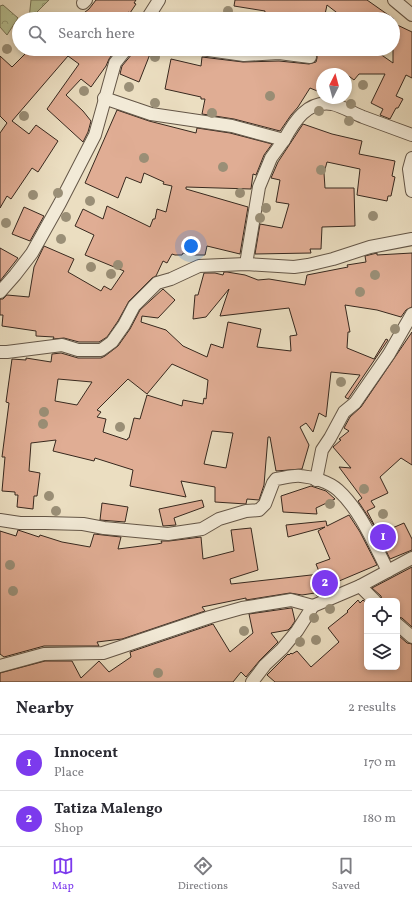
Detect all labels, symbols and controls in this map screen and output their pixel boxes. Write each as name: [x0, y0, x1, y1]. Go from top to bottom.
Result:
search box: [12, 12, 400, 56]
icon: search: [26, 23, 48, 45]
text: Search here: [58, 24, 135, 45]
north arrow: [316, 68, 352, 104]
your location: [181, 236, 201, 256]
pin: 1: [370, 522, 396, 552]
pin: 2: [312, 568, 338, 598]
map controls: [364, 598, 400, 670]
button: locate: [364, 598, 400, 634]
button: layers: [364, 634, 400, 670]
text: Nearby: [16, 697, 74, 720]
text: 2 results: [348, 699, 396, 717]
text: Innocent: [54, 743, 118, 764]
text: 1: [26, 754, 32, 772]
text: 170 m: [363, 754, 396, 772]
text: Place: [54, 764, 84, 782]
text: Tatiza Malengo: [54, 799, 163, 820]
text: 2: [26, 810, 32, 828]
text: 180 m: [362, 810, 396, 828]
text: Shop: [54, 820, 83, 838]
tab: Map: [52, 855, 74, 894]
tab: Directions: [178, 855, 228, 894]
tab: Saved: [332, 855, 360, 894]

